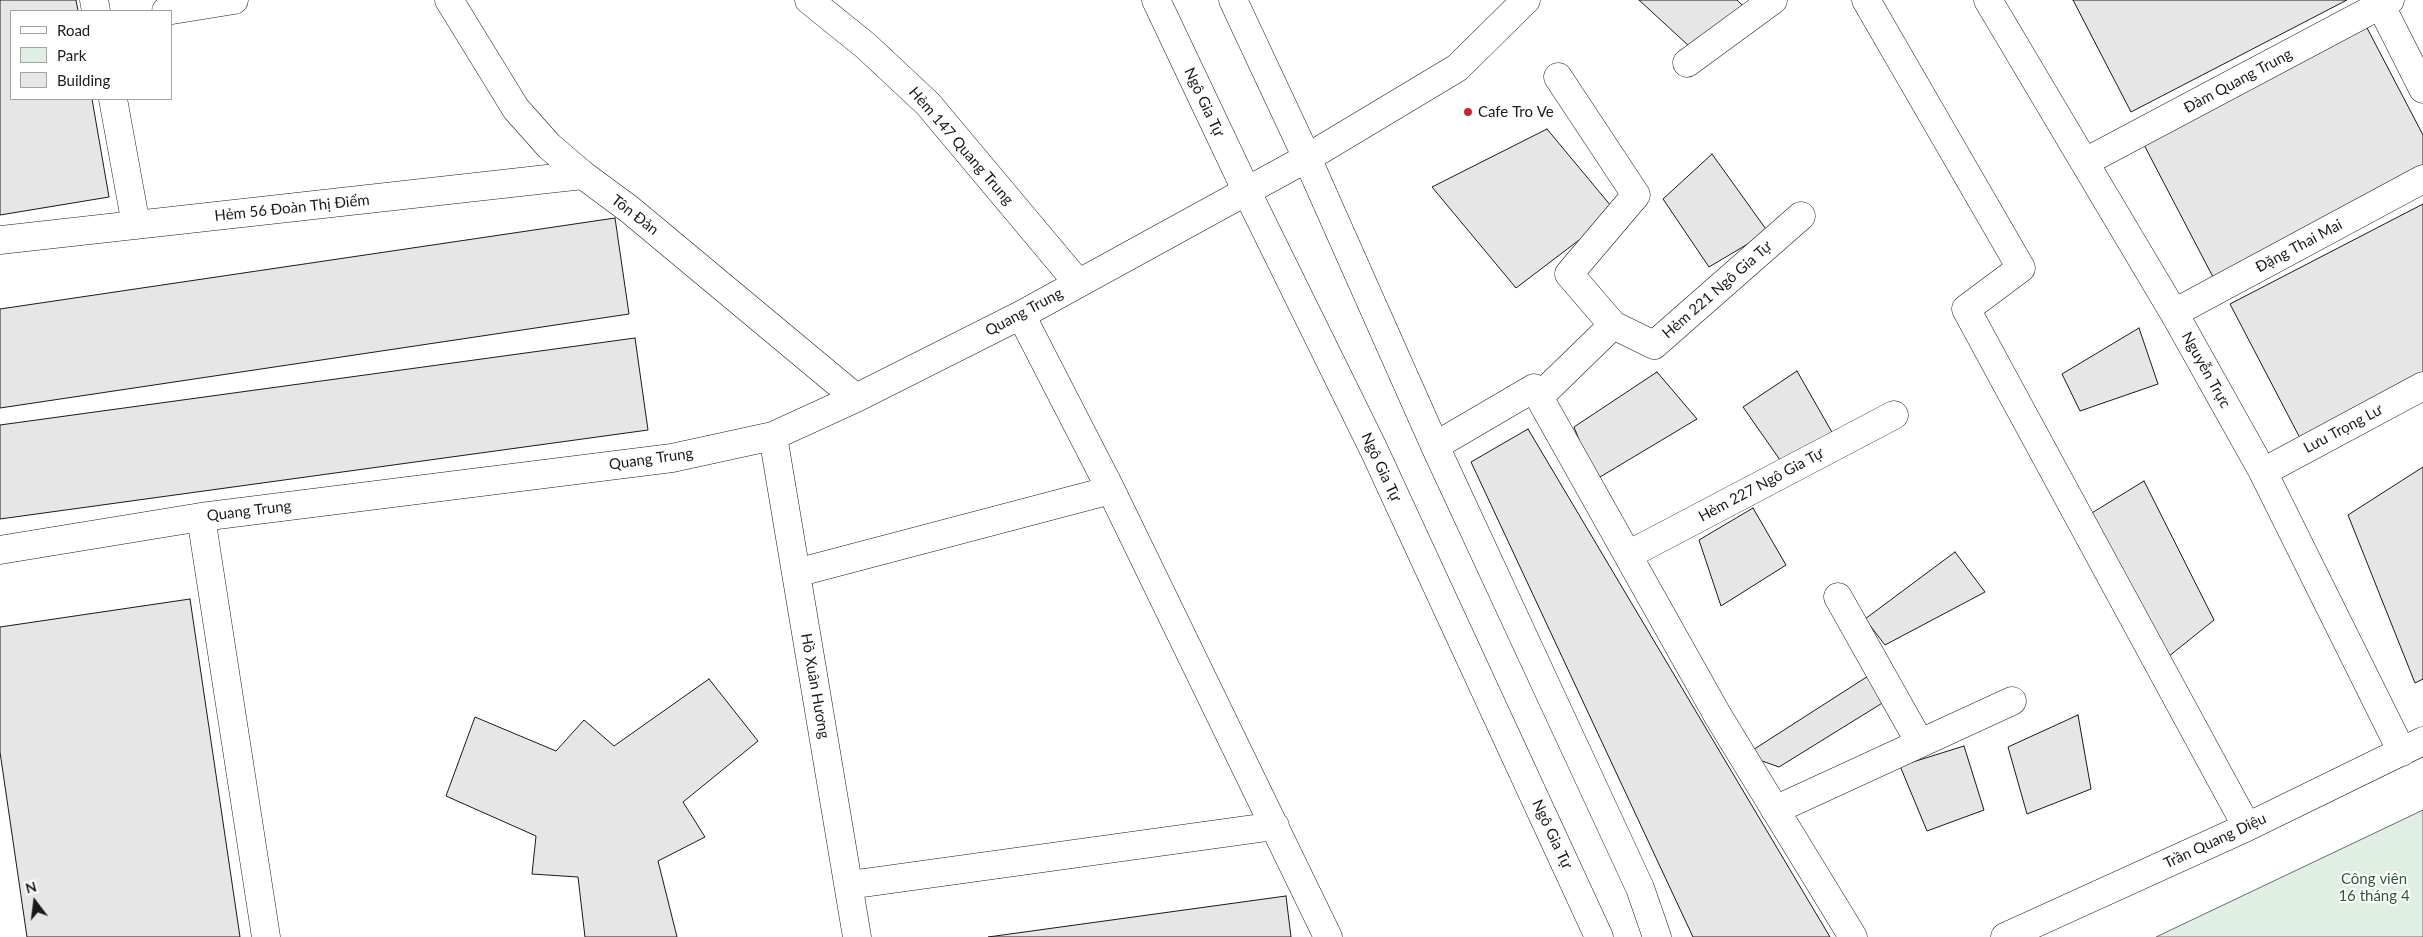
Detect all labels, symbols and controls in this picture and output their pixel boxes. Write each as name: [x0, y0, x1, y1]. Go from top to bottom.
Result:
legend: [10, 10, 172, 100]
text: Road: [57, 21, 90, 39]
street label: Đàm Quang Trung: [2181, 45, 2295, 117]
text: Park: [57, 46, 86, 64]
street label: Ngô Gia Tự: [1180, 65, 1228, 139]
text: Building: [57, 71, 110, 89]
street label: Hẻm 147 Quang Trung: [905, 83, 1017, 209]
place label: Cafe Tro Ve: [1478, 103, 1554, 121]
marker: Cafe Tro Ve: [1462, 106, 1474, 118]
street label: Hẻm 56 Đoàn Thị Điểm: [214, 191, 370, 225]
street label: Tôn Đản: [608, 191, 662, 239]
street label: Đặng Thai Mai: [2253, 216, 2345, 276]
street label: Hẻm 221 Ngô Gia Tự: [1659, 238, 1775, 342]
street label: Quang Trung: [982, 284, 1066, 340]
street label: Nguyễn Trực: [2178, 329, 2234, 411]
street label: Lưu Trọng Lư: [2301, 401, 2385, 457]
street label: Ngô Gia Tự: [1357, 430, 1405, 504]
street label: Quang Trung: [608, 444, 694, 474]
street label: Hẻm 227 Ngô Gia Tự: [1695, 444, 1827, 526]
street label: Quang Trung: [206, 497, 292, 525]
street label: Hồ Xuân Hương: [797, 632, 833, 740]
street label: Ngô Gia Tự: [1528, 797, 1576, 871]
street label: Trần Quang Diệu: [2161, 809, 2269, 873]
park label: Công viên 16 tháng 4: [2338, 870, 2410, 905]
north arrow: [10, 877, 60, 927]
text: N: [24, 877, 38, 897]

